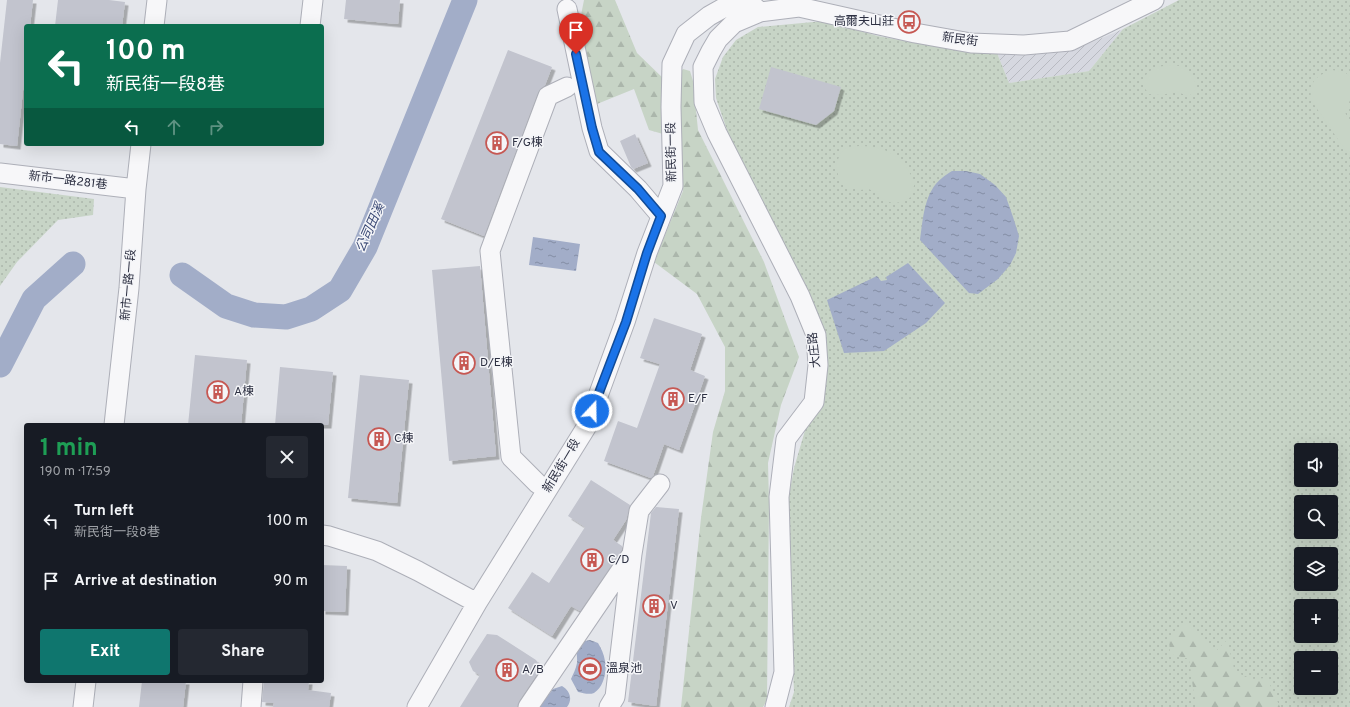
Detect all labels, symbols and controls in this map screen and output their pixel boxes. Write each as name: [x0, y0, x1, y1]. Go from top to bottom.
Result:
bus stop icon: 高爾夫山莊: [896, 9, 922, 35]
pin: [559, 13, 593, 54]
place label: 高爾夫山莊: [834, 14, 894, 30]
icon: arrive: [565, 19, 587, 41]
street label: 新民街: [941, 30, 979, 50]
text: 100 m: [106, 34, 186, 70]
icon: left: [40, 40, 92, 92]
text: 新民街一段8巷: [106, 74, 225, 97]
icon: left: [121, 116, 143, 138]
icon: ahead: [163, 116, 185, 138]
icon: right: [205, 116, 227, 138]
street label: 新民街一段: [663, 122, 681, 182]
building icon: F/G棟: [484, 130, 510, 156]
place label: F/G棟: [512, 135, 543, 151]
street label: 新市一路281巷: [28, 168, 108, 194]
water label: 公司田溪: [353, 199, 390, 255]
street label: 新市一路一段: [118, 248, 140, 322]
street label: 大庄路: [805, 331, 825, 369]
building icon: D/E棟: [451, 350, 477, 376]
place label: D/E棟: [480, 355, 513, 371]
building icon: A棟: [205, 379, 231, 405]
place label: A棟: [234, 384, 254, 400]
building icon: E/F: [660, 386, 686, 412]
position arrow: [571, 390, 613, 432]
place label: E/F: [688, 391, 708, 407]
building icon: C棟: [366, 426, 392, 452]
place label: C棟: [394, 431, 414, 447]
text: 1 min: [40, 434, 98, 464]
button: close: [266, 436, 308, 478]
street label: 新民街一段: [540, 436, 584, 496]
map controls: [1294, 443, 1338, 695]
button: sound: [1294, 443, 1338, 487]
text: 190 m · 17:59: [40, 464, 111, 480]
button: search: [1294, 495, 1338, 539]
text: Turn left: [74, 502, 134, 521]
icon: left: [40, 510, 62, 532]
text: 100 m: [267, 512, 308, 531]
text: 新民街一段8巷: [74, 525, 160, 541]
building icon: C/D: [579, 547, 605, 573]
button: layers: [1294, 547, 1338, 591]
place label: C/D: [608, 552, 630, 568]
icon: arrive: [40, 570, 62, 592]
text: Arrive at destination: [74, 572, 217, 591]
text: 90 m: [273, 572, 308, 591]
building icon: V: [641, 593, 667, 619]
place label: V: [670, 598, 678, 614]
button: +: [1294, 599, 1338, 643]
button: Exit: [40, 629, 170, 675]
button: Share: [178, 629, 308, 675]
button: −: [1294, 651, 1338, 695]
sports icon: 溫泉池: [577, 656, 603, 682]
building icon: A/B: [494, 657, 520, 683]
place label: 溫泉池: [606, 661, 642, 677]
place label: A/B: [522, 662, 544, 678]

